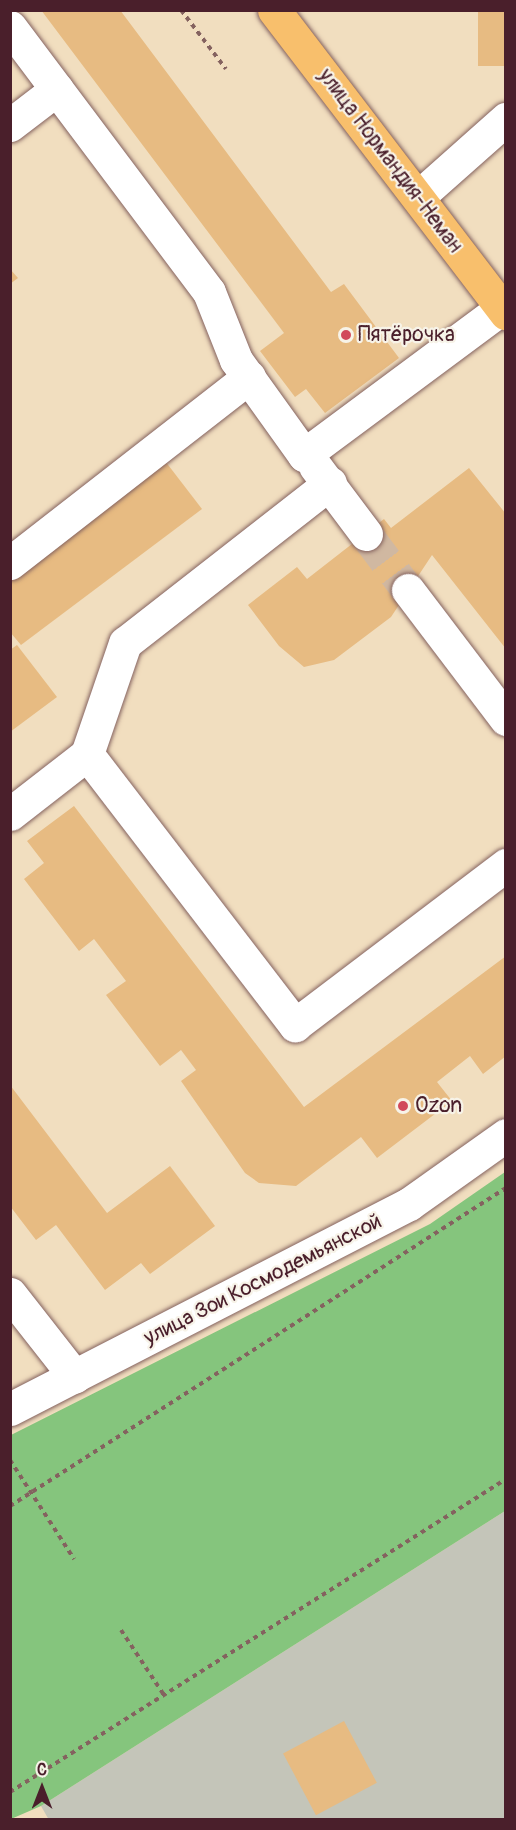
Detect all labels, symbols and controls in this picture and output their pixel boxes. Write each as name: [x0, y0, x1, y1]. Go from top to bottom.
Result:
street label: улица Нормандия-Неман: [313, 64, 467, 258]
place label: Пятёрочка: [358, 322, 455, 348]
marker: Пятёрочка: [339, 328, 353, 342]
place label: Ozon: [415, 1093, 462, 1119]
marker: Ozon: [396, 1099, 410, 1113]
street label: улица Зои Космодемьянской: [140, 1209, 386, 1351]
north arrow: [12, 1758, 72, 1818]
text: С: [37, 1760, 47, 1780]

